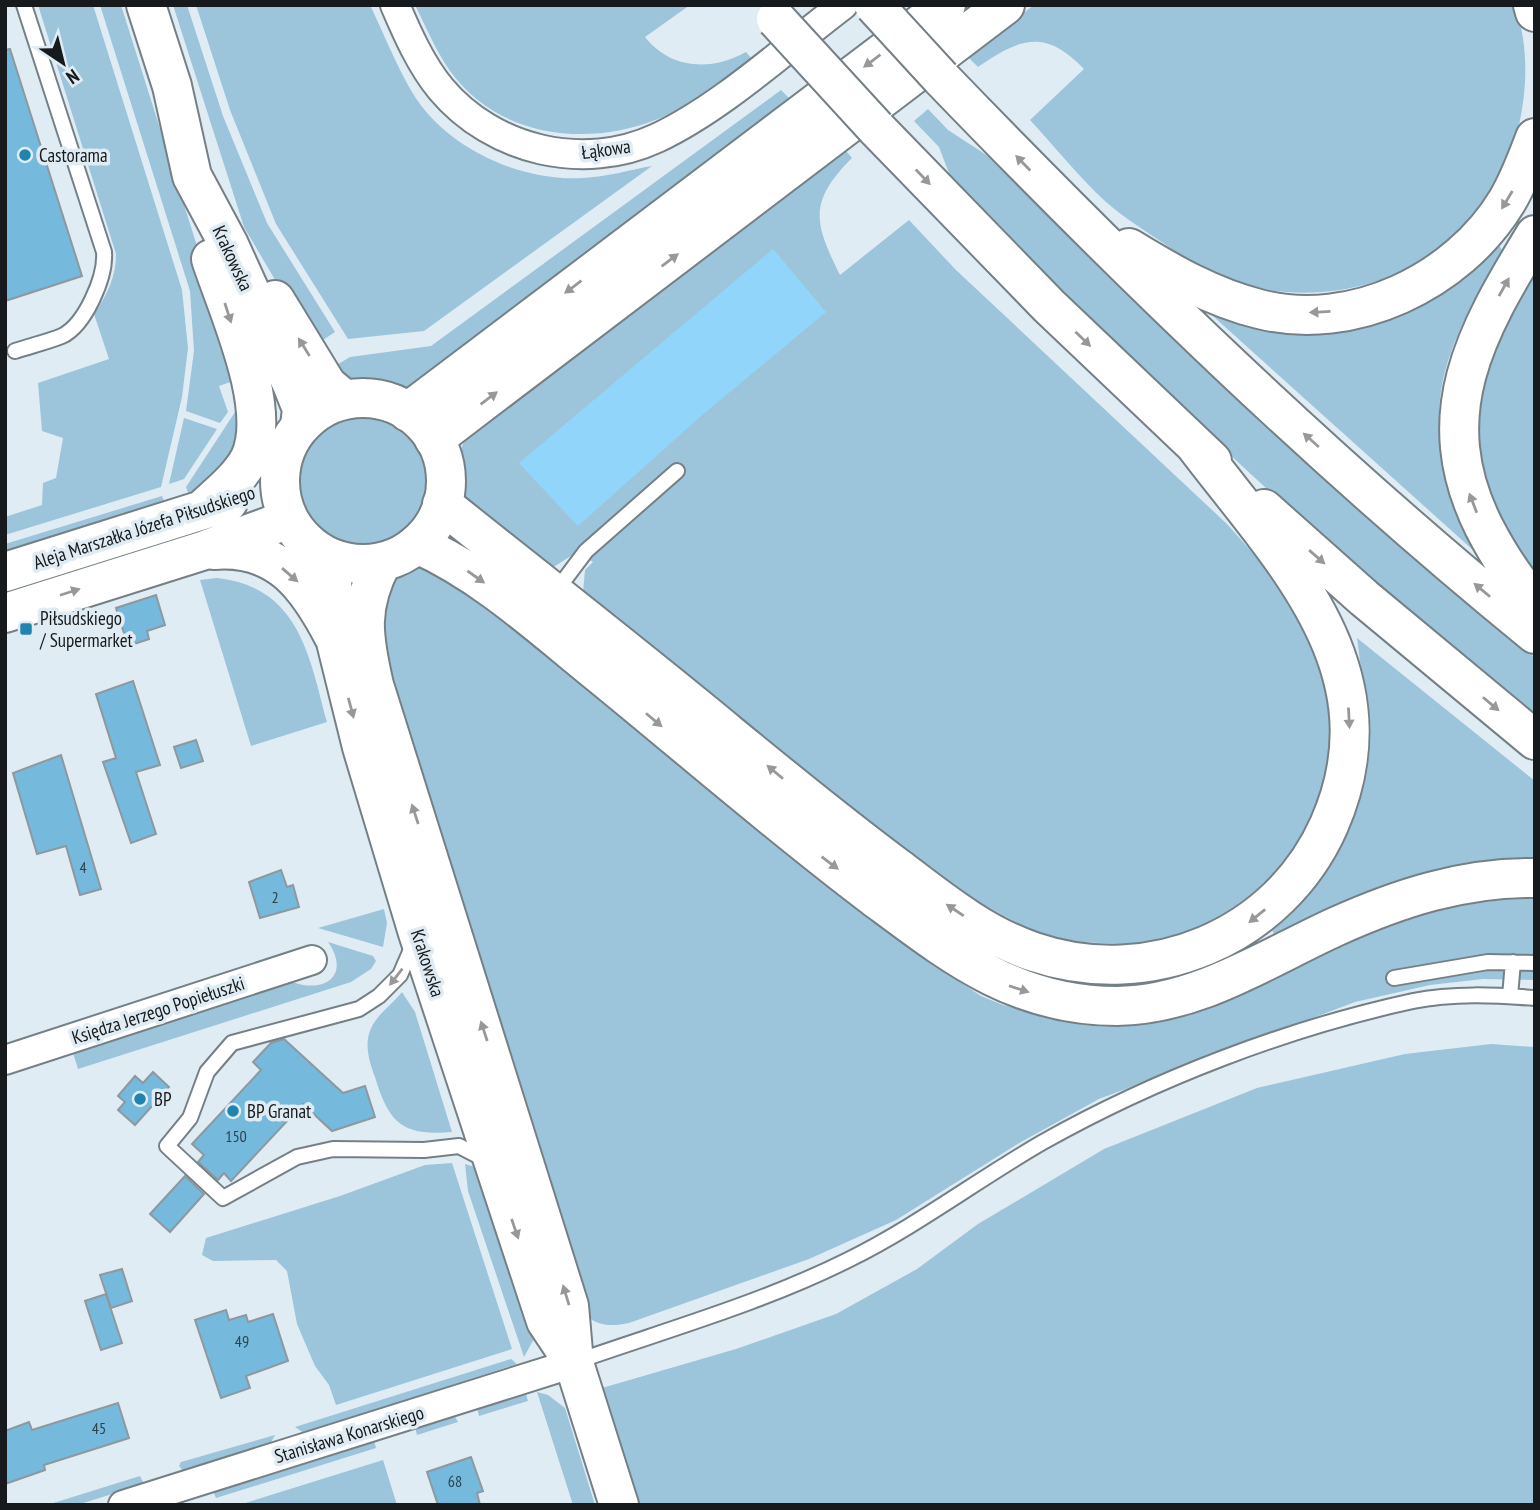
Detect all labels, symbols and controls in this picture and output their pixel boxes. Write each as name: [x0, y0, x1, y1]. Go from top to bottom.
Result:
north arrow: [28, 28, 98, 98]
one-way arrow: [863, 54, 881, 68]
text: N: [62, 64, 84, 90]
street label: Łąkowa: [580, 134, 632, 164]
place label: Castorama: [39, 143, 108, 167]
marker: Castorama: [17, 147, 33, 163]
one-way arrow: [1014, 154, 1031, 171]
one-way arrow: [914, 168, 930, 185]
one-way arrow: [1501, 190, 1513, 209]
street label: Krakowska: [207, 221, 259, 295]
one-way arrow: [661, 253, 679, 267]
one-way arrow: [1498, 277, 1510, 297]
one-way arrow: [564, 280, 582, 294]
one-way arrow: [224, 302, 234, 323]
one-way arrow: [1309, 307, 1331, 318]
one-way arrow: [1074, 330, 1091, 346]
one-way arrow: [298, 338, 311, 357]
one-way arrow: [479, 390, 497, 405]
one-way arrow: [1302, 432, 1320, 448]
street label: Aleja Marszałka Józefa Piłsudskiego: [30, 480, 258, 574]
one-way arrow: [1468, 492, 1479, 513]
one-way arrow: [1309, 549, 1326, 564]
one-way arrow: [282, 567, 299, 582]
one-way arrow: [467, 570, 485, 584]
one-way arrow: [1474, 583, 1491, 598]
one-way arrow: [60, 586, 81, 597]
place label: Piłsudskiego / Supermarket: [39, 606, 134, 652]
marker: Piłsudskiego / Supermarket: [18, 621, 34, 637]
one-way arrow: [346, 697, 357, 719]
one-way arrow: [1481, 697, 1499, 712]
one-way arrow: [1344, 707, 1355, 729]
one-way arrow: [645, 712, 663, 727]
one-way arrow: [766, 765, 783, 780]
one-way arrow: [410, 803, 420, 824]
one-way arrow: [821, 856, 839, 870]
house number: 4: [79, 857, 87, 877]
house number: 2: [271, 887, 279, 907]
one-way arrow: [946, 903, 964, 917]
one-way arrow: [1249, 908, 1266, 923]
street label: Krakowska: [406, 926, 450, 1000]
one-way arrow: [388, 967, 403, 985]
street label: Księdza Jerzego Popiełuszki: [69, 971, 247, 1049]
one-way arrow: [1008, 985, 1029, 995]
one-way arrow: [479, 1020, 489, 1041]
place label: BP: [154, 1087, 172, 1111]
marker: BP: [132, 1091, 148, 1107]
place label: BP Granat: [247, 1099, 312, 1123]
marker: BP Granat: [225, 1103, 241, 1119]
house number: 150: [225, 1126, 247, 1146]
one-way arrow: [510, 1219, 521, 1240]
one-way arrow: [560, 1284, 570, 1305]
house number: 49: [235, 1331, 249, 1351]
street label: Stanisława Konarskiego: [271, 1400, 427, 1468]
house number: 45: [92, 1418, 106, 1438]
house number: 68: [448, 1471, 462, 1491]

